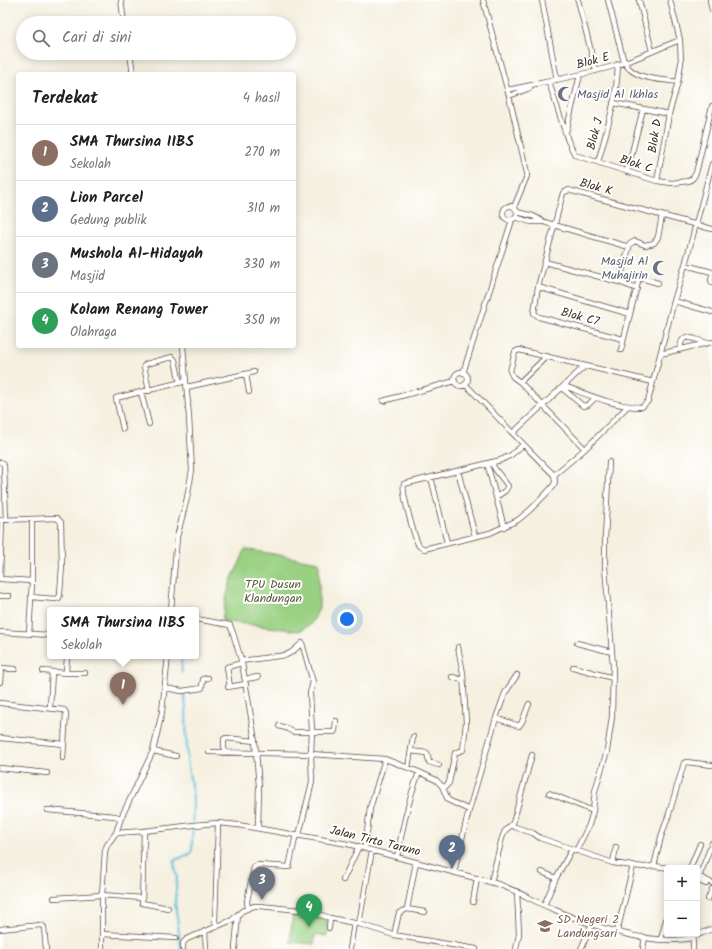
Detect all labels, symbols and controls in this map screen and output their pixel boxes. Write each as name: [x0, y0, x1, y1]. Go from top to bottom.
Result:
search box: [16, 16, 296, 60]
text: Cari di sini: [62, 26, 131, 50]
icon: search: [30, 27, 52, 49]
street label: Blok E: [574, 47, 613, 75]
text: Terdekat: [32, 85, 98, 112]
mosque icon: Masjid Al Ikhlas: [556, 85, 574, 103]
place label: Masjid Al Ikhlas: [577, 85, 658, 104]
text: 4 hasil: [243, 88, 280, 109]
street label: Blok J: [582, 116, 608, 152]
street label: Blok D: [643, 117, 667, 154]
text: SMA Thursina IIBS: [70, 130, 194, 154]
text: 1: [43, 142, 47, 163]
text: 270 m: [244, 142, 280, 163]
street label: Blok C: [617, 150, 655, 178]
text: Sekolah: [70, 154, 111, 175]
street label: Blok K: [577, 173, 616, 201]
text: Lion Parcel: [70, 186, 143, 210]
text: 2: [41, 198, 49, 219]
text: 310 m: [246, 198, 280, 219]
text: Gedung publik: [70, 210, 147, 231]
text: Mushola Al-Hidayah: [70, 242, 203, 266]
place label: Masjid Al Muhajirin: [601, 252, 648, 285]
text: 3: [41, 254, 49, 275]
text: 330 m: [243, 254, 280, 275]
mosque icon: Masjid Al Muhajirin: [651, 259, 669, 277]
text: Masjid: [70, 266, 105, 287]
text: Kolam Renang Tower: [70, 298, 208, 322]
street label: Blok C7: [559, 303, 602, 331]
text: 4: [41, 310, 49, 331]
text: 350 m: [244, 310, 280, 331]
text: Olahraga: [70, 322, 117, 343]
park label: TPU Dusun Klandungan: [244, 575, 302, 608]
popup: [47, 607, 199, 659]
your location: [337, 609, 357, 629]
text: SMA Thursina IIBS: [61, 611, 185, 635]
text: Sekolah: [61, 635, 102, 656]
pin: 1: [110, 672, 136, 705]
street label: Jalan Tirto Taruno: [328, 821, 422, 861]
pin: 2: [439, 835, 465, 868]
map controls: [664, 865, 700, 937]
button: +: [664, 865, 700, 901]
pin: 3: [249, 867, 275, 900]
pin: 4: [296, 894, 322, 927]
button: −: [664, 901, 700, 937]
place label: SD Negeri 2 Landungsari: [557, 910, 619, 943]
school or university icon: SD Negeri 2 Landungsari: [536, 917, 554, 935]

